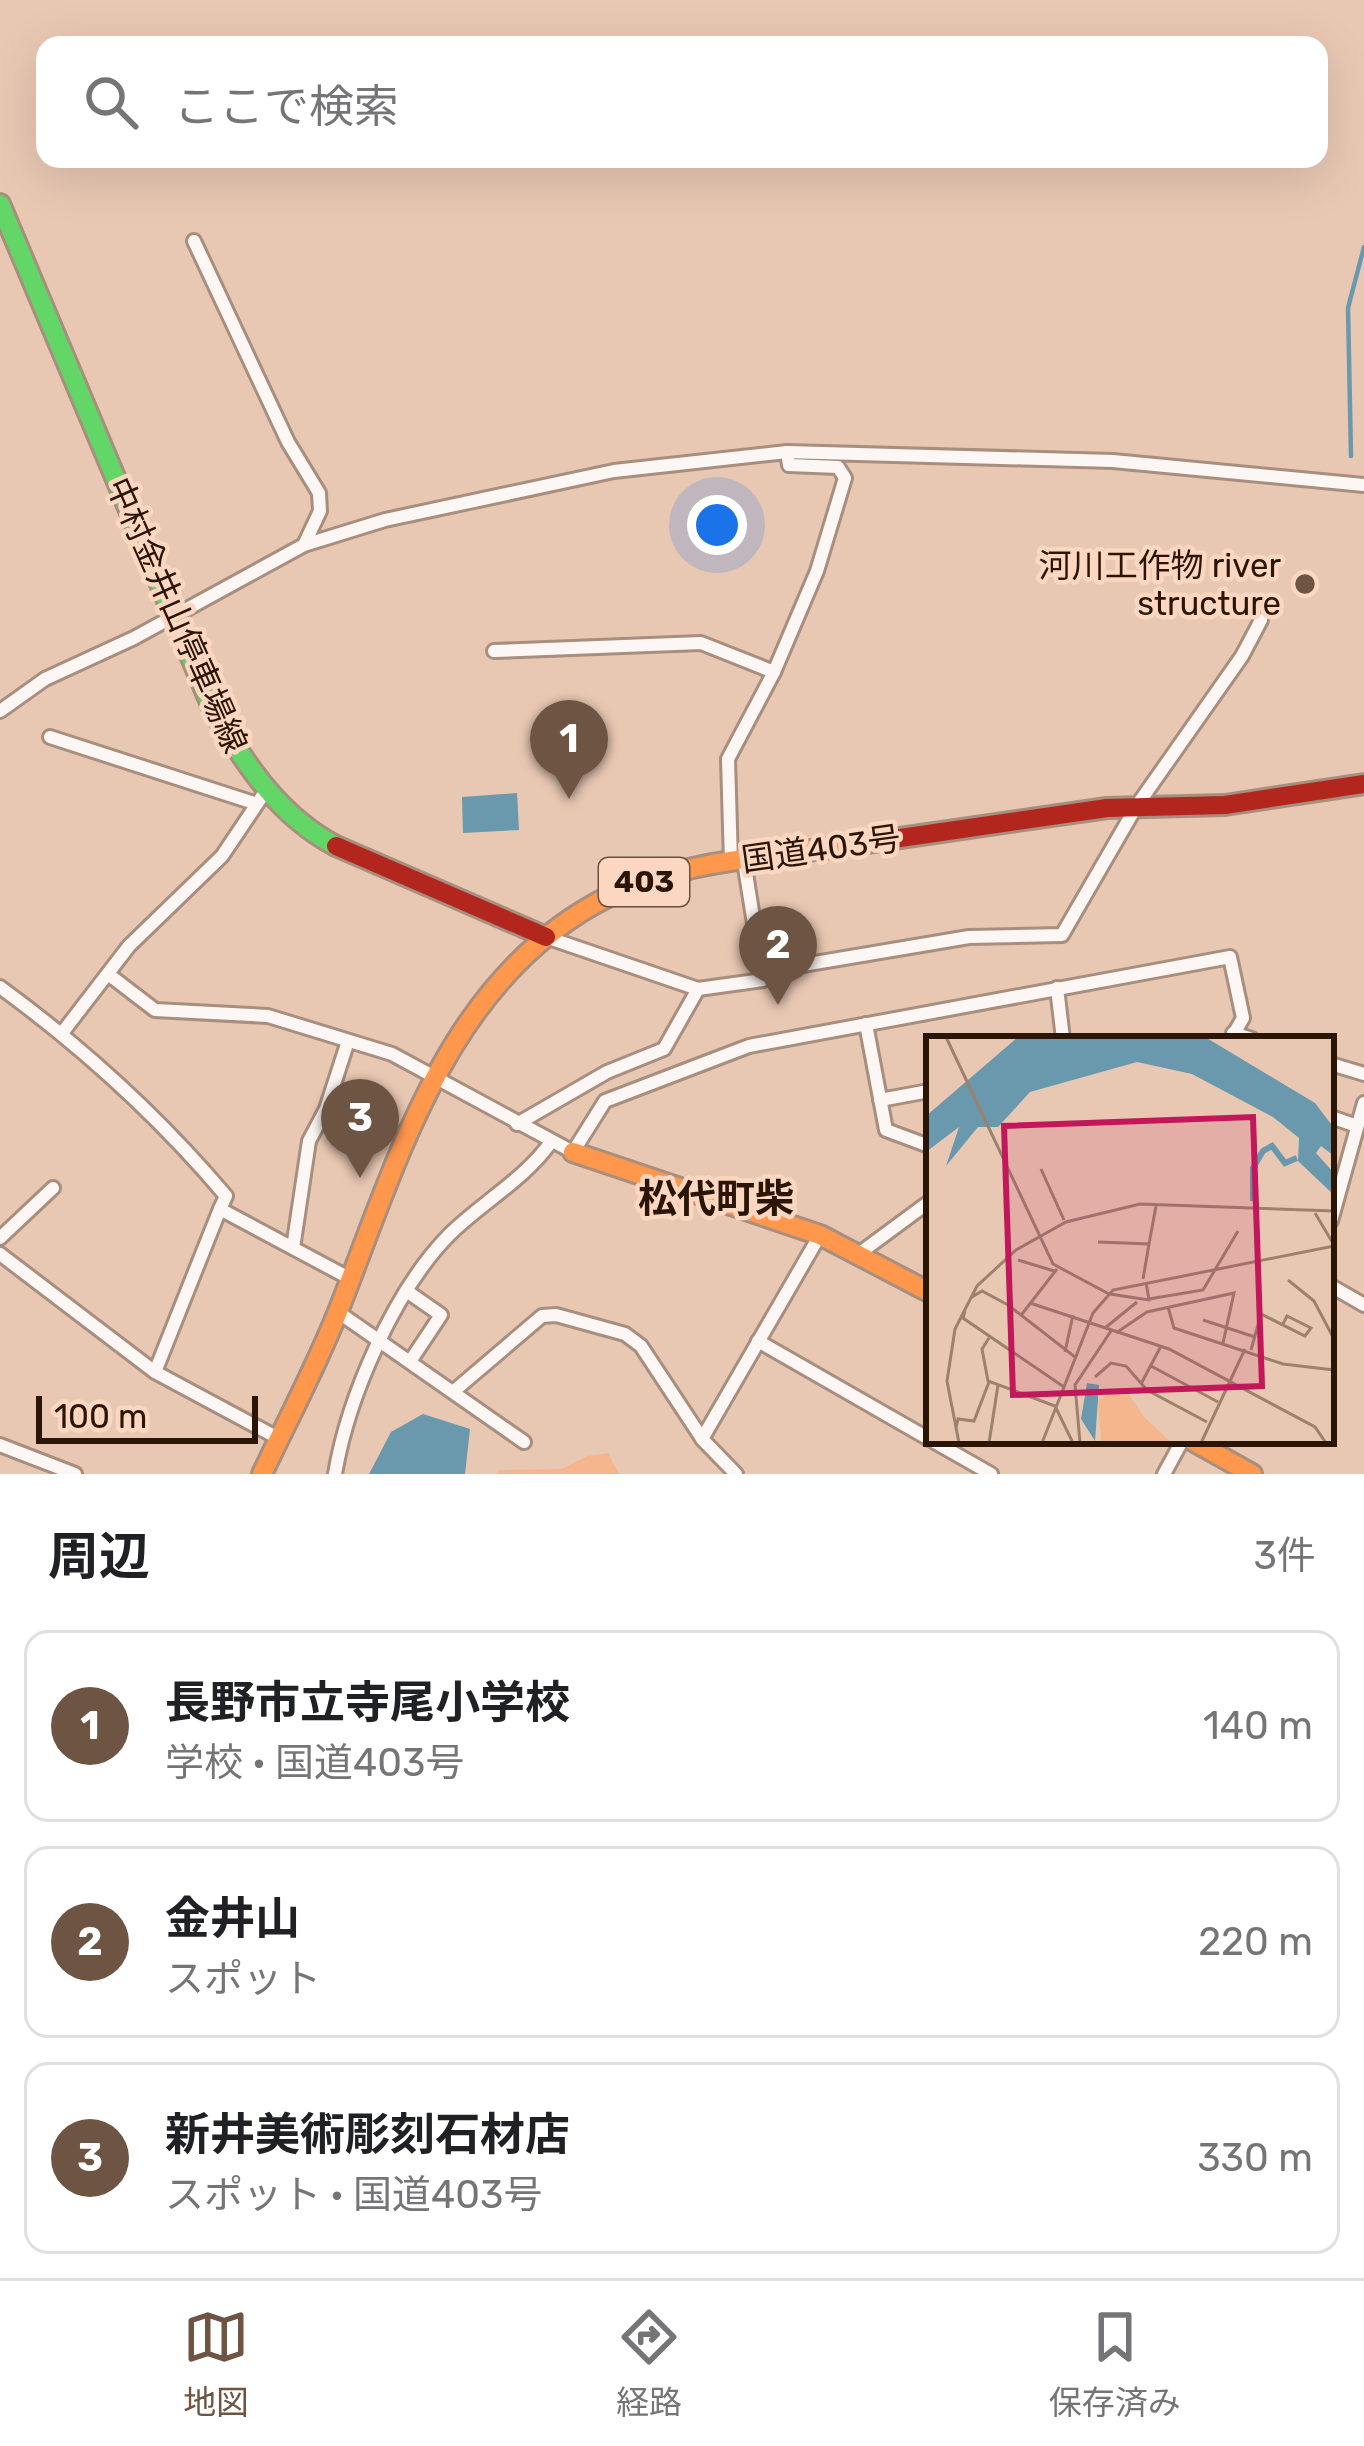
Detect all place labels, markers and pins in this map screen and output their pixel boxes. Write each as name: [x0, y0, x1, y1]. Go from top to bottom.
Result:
place label: 河川工作物 river structure: [1039, 546, 1281, 623]
marker: 河川工作物 river structure: [1292, 571, 1318, 597]
pin: 1: [530, 700, 608, 799]
pin: 2: [739, 906, 817, 1005]
pin: 3: [321, 1079, 399, 1178]

